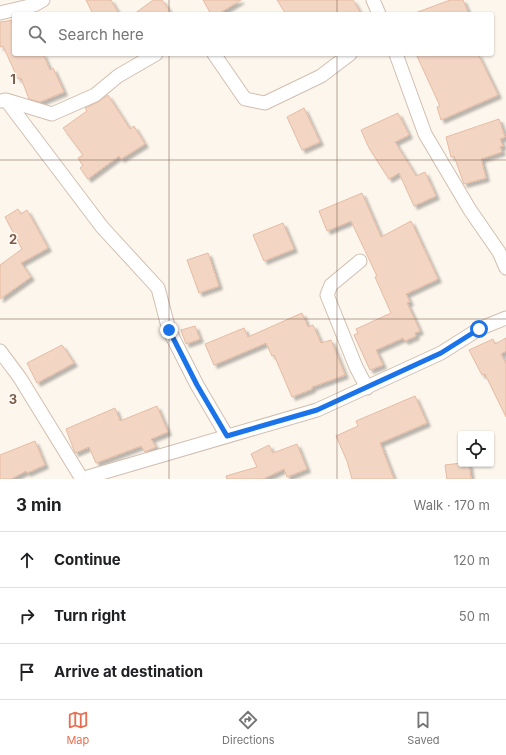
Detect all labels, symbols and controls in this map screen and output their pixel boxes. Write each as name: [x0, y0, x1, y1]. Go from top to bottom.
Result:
search box: [12, 12, 494, 56]
icon: search: [26, 23, 48, 45]
text: Search here: [58, 25, 144, 44]
text: 1: [10, 71, 16, 87]
text: 2: [9, 231, 17, 247]
route start: [470, 320, 488, 338]
route end: [160, 321, 178, 339]
text: 3: [9, 391, 17, 407]
map controls: [458, 431, 494, 467]
button: locate: [458, 431, 494, 467]
text: 3 min: [16, 495, 62, 515]
text: Walk · 170 m: [414, 497, 490, 513]
icon: ahead: [16, 549, 38, 571]
text: Continue: [54, 550, 121, 569]
text: 120 m: [454, 552, 490, 568]
icon: right: [16, 605, 38, 627]
text: Turn right: [54, 606, 126, 625]
text: 50 m: [459, 608, 490, 624]
icon: arrive: [16, 661, 38, 683]
text: Arrive at destination: [54, 662, 203, 681]
tab: Map: [66, 709, 89, 747]
tab: Directions: [222, 709, 275, 747]
tab: Saved: [407, 709, 440, 747]

